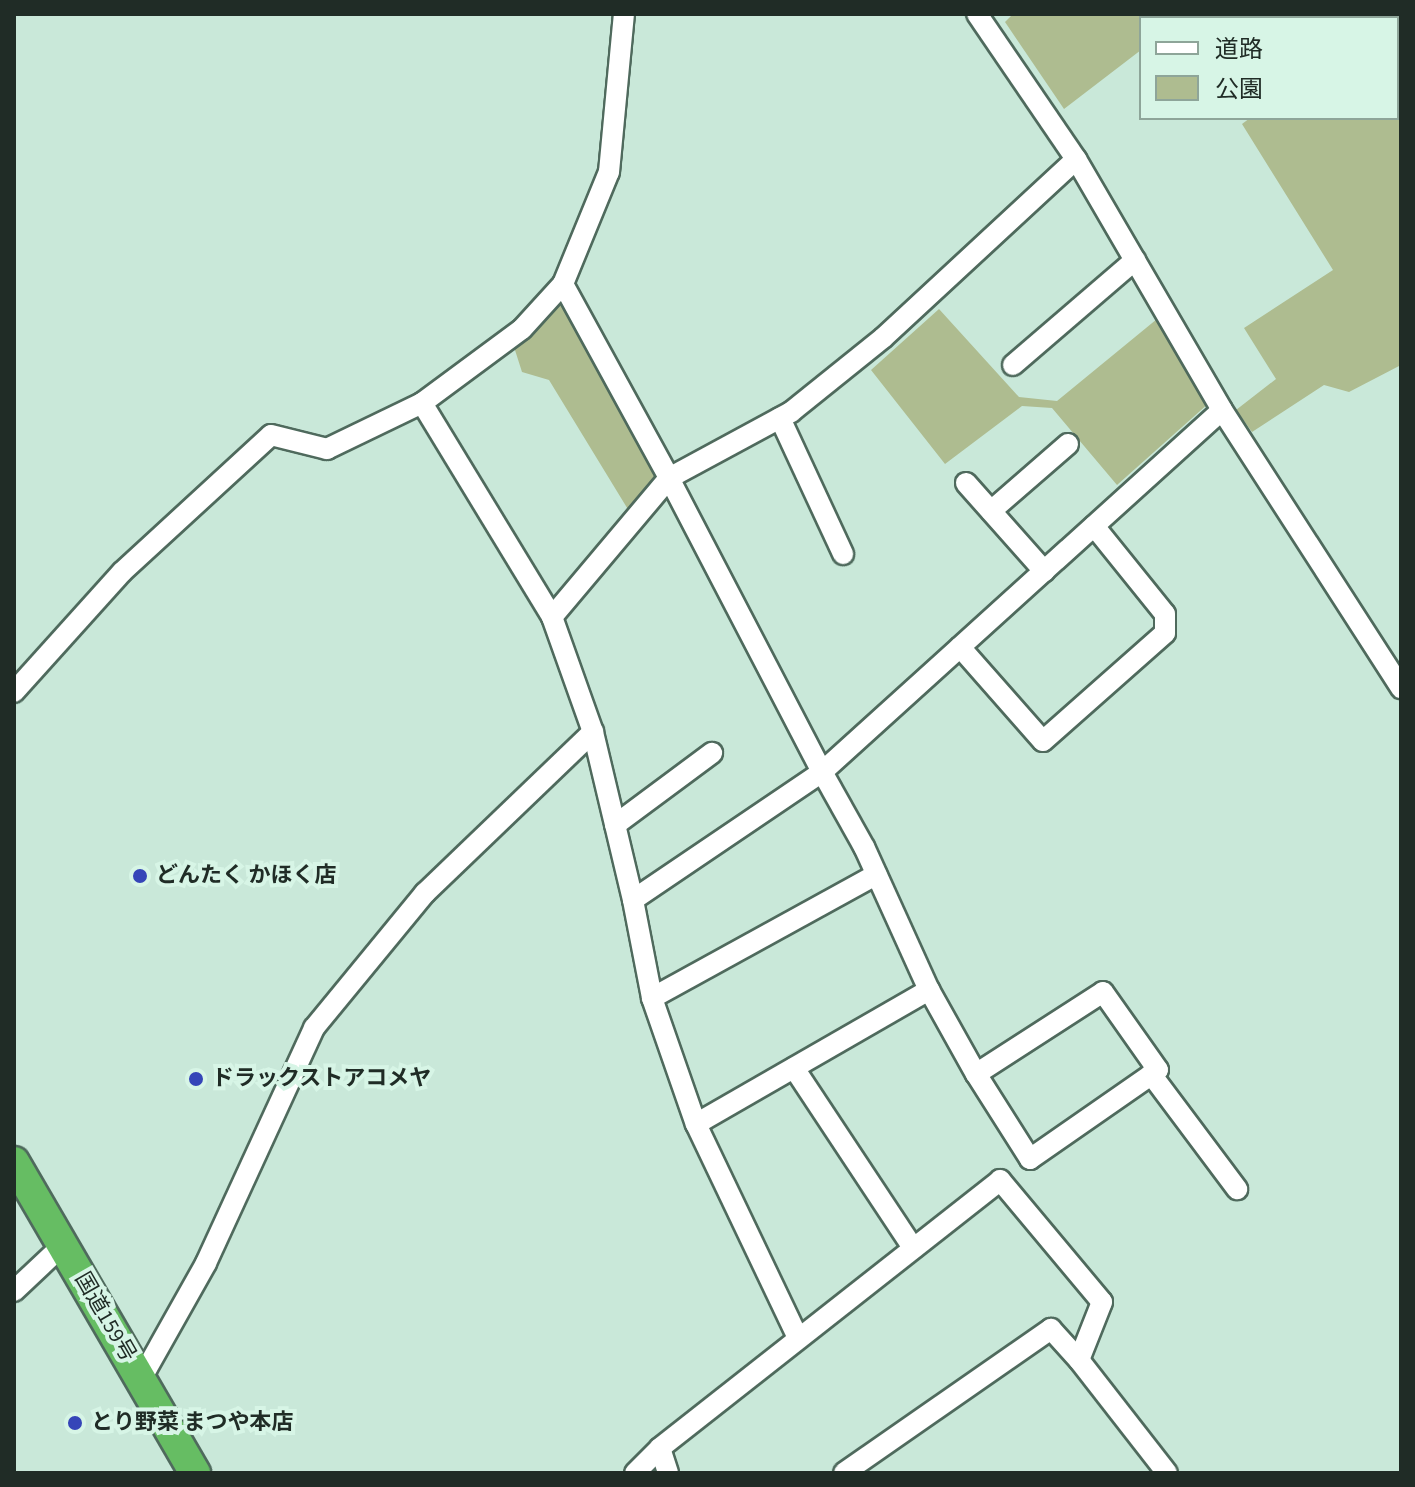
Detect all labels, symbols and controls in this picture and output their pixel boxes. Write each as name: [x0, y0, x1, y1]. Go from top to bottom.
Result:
legend: [1139, 16, 1399, 120]
text: 道路: [1215, 32, 1263, 67]
text: 公園: [1215, 72, 1263, 107]
place label: どんたく かほく店: [156, 863, 336, 889]
marker: どんたく かほく店: [131, 867, 149, 885]
place label: ドラックストアコメヤ: [212, 1066, 432, 1092]
marker: ドラックストアコメヤ: [187, 1070, 205, 1088]
street label: 国道159号: [69, 1268, 141, 1366]
place label: とり野菜 まつや本店: [91, 1410, 293, 1436]
marker: とり野菜 まつや本店: [66, 1414, 84, 1432]

